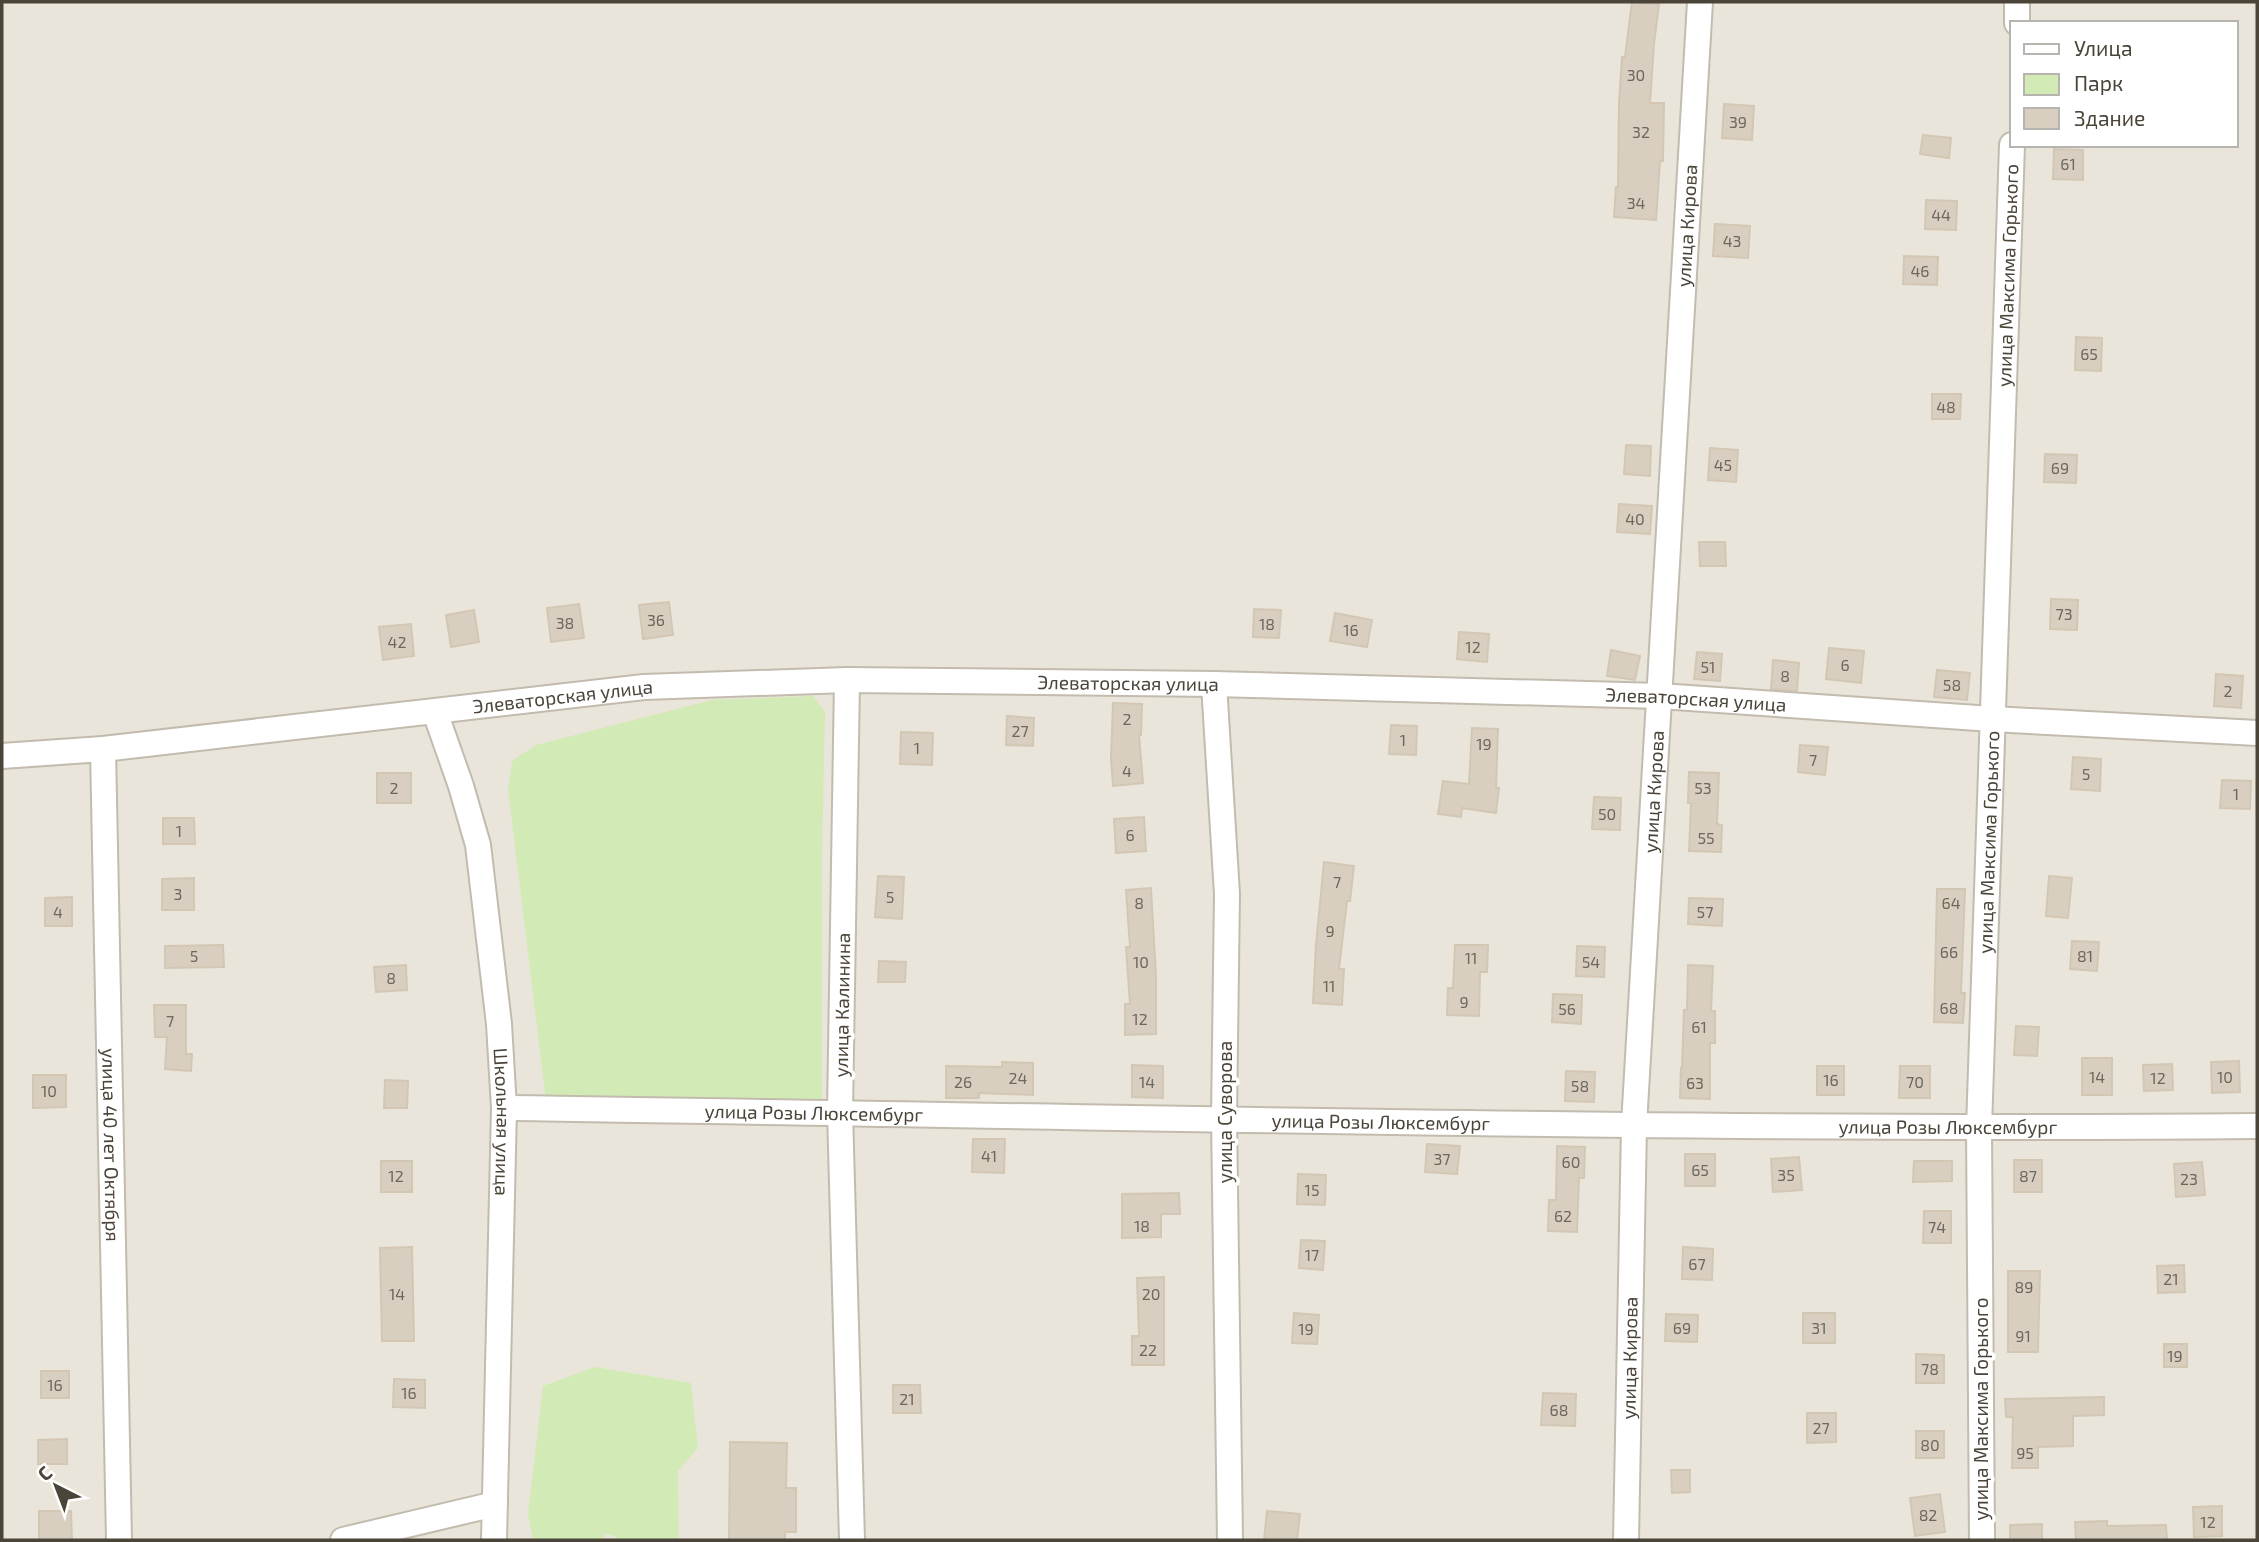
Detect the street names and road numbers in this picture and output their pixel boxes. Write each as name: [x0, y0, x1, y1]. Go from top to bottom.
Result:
street label: улица Кирова: [1671, 164, 1701, 288]
street label: улица Максима Горького: [1992, 164, 2022, 387]
street label: Элеваторская улица: [1037, 670, 1219, 696]
street label: Элеваторская улица: [471, 675, 653, 718]
street label: Элеваторская улица: [1605, 683, 1787, 716]
street label: улица Кирова: [1638, 730, 1668, 854]
street label: улица Максима Горького: [1973, 730, 2003, 954]
street label: улица Калинина: [829, 932, 855, 1078]
street label: улица Суворова: [1213, 1041, 1237, 1183]
street label: Школьная улица: [489, 1047, 516, 1196]
street label: улица 40 лет Октября: [97, 1048, 125, 1242]
street label: улица Розы Люксембург: [704, 1099, 924, 1126]
street label: улица Розы Люксембург: [1271, 1108, 1491, 1135]
street label: улица Розы Люксембург: [1838, 1115, 2057, 1139]
street label: улица Кирова: [1616, 1296, 1642, 1420]
street label: улица Максима Горького: [1969, 1297, 1993, 1521]

